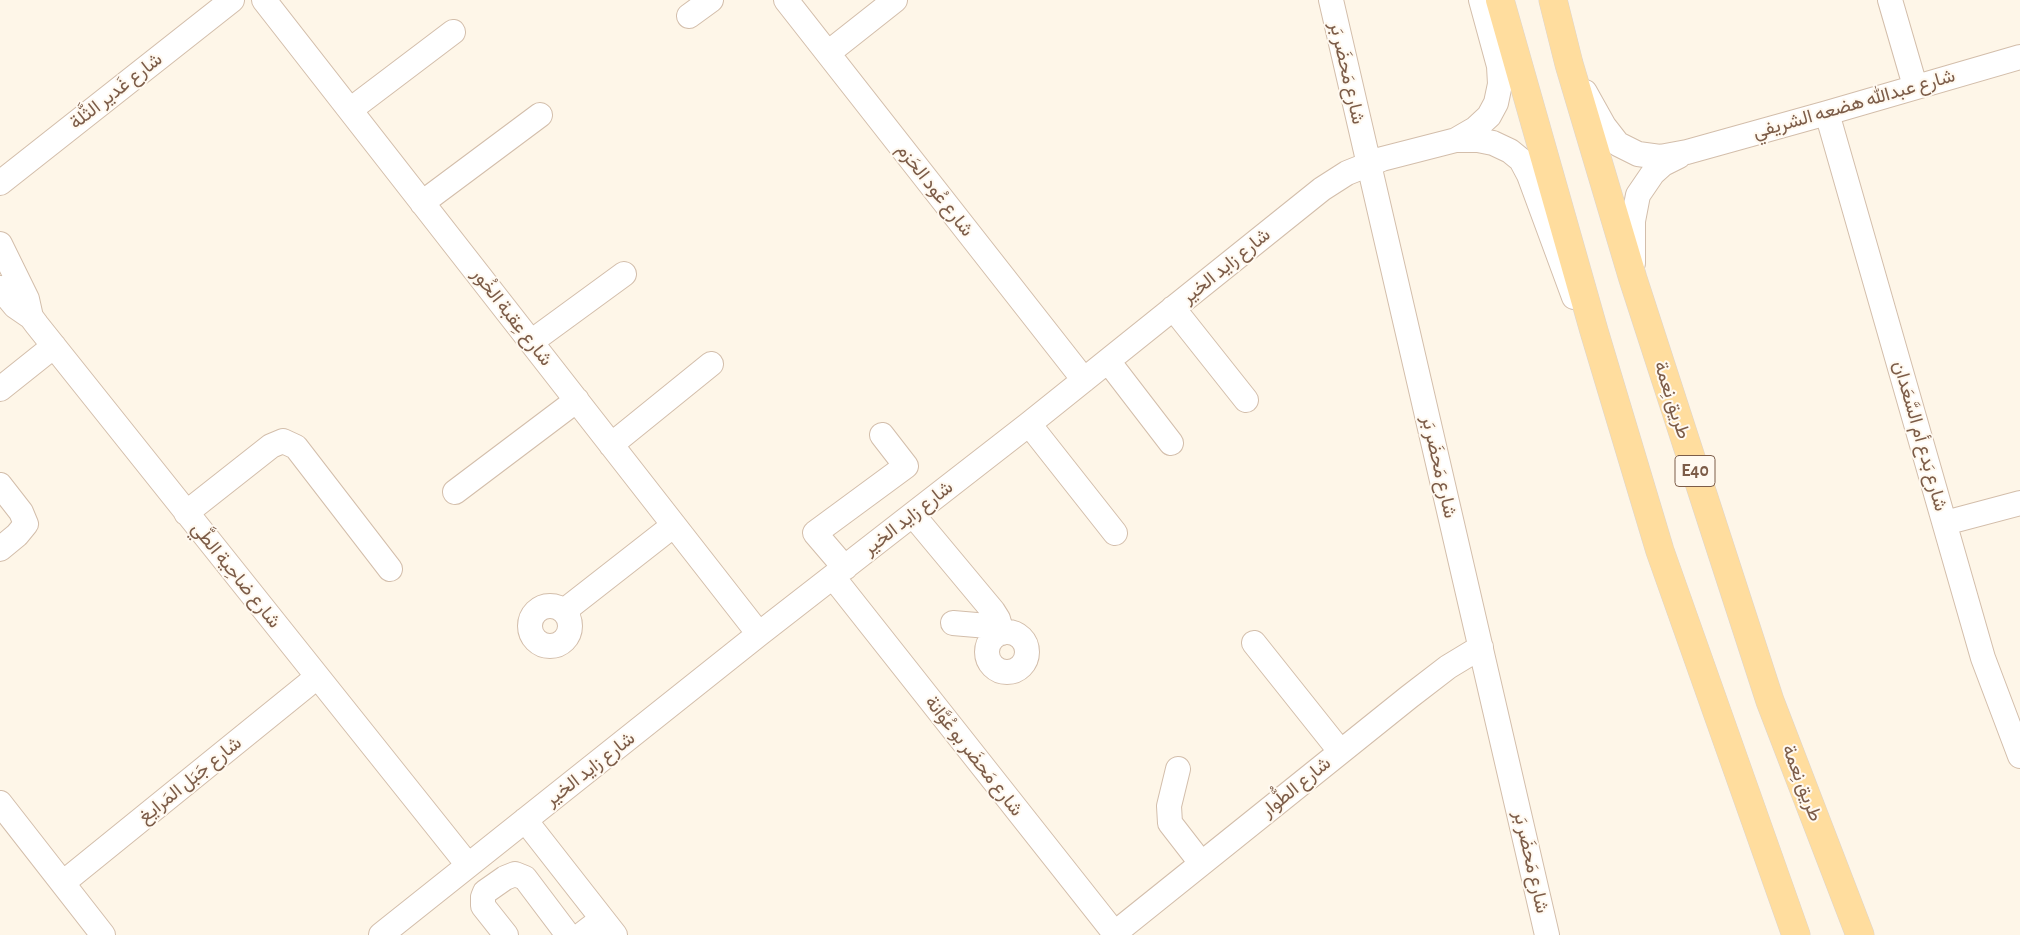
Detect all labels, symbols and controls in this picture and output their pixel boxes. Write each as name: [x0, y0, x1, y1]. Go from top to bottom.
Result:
street label: شارع مَحضَر بَر: [1324, 20, 1370, 126]
street label: شارع غَدير الثَّلة: [65, 48, 167, 134]
street label: شارع عبدالله هضعه الشريفي: [1750, 64, 1958, 144]
street label: شارع عُود الحَزم: [892, 139, 978, 241]
street label: شارع زايد الخير: [1177, 223, 1275, 309]
street label: شارع عِقبة الخُور: [467, 263, 557, 371]
street label: طريق نِعمة: [1649, 358, 1695, 442]
street label: شارع بَدع أم السَّعَدان: [1888, 358, 1952, 514]
street label: شارع مَحضَر بَر: [1416, 414, 1462, 520]
road number: E40: [1675, 456, 1715, 486]
street label: شارع زايد الخير: [858, 476, 958, 560]
street label: شارع ضاحِية الطَّي: [186, 517, 286, 633]
street label: شارع مَحضَر بو عُوَّانة: [920, 691, 1028, 821]
street label: شارع زايد الخير: [540, 727, 640, 811]
street label: شارع جَبَل المَرايغ: [134, 731, 246, 829]
street label: طريق نِعمة: [1777, 741, 1827, 825]
street label: شارع الطُّوار: [1256, 752, 1336, 822]
street label: شارع مَحضَر بَر: [1508, 809, 1554, 915]

